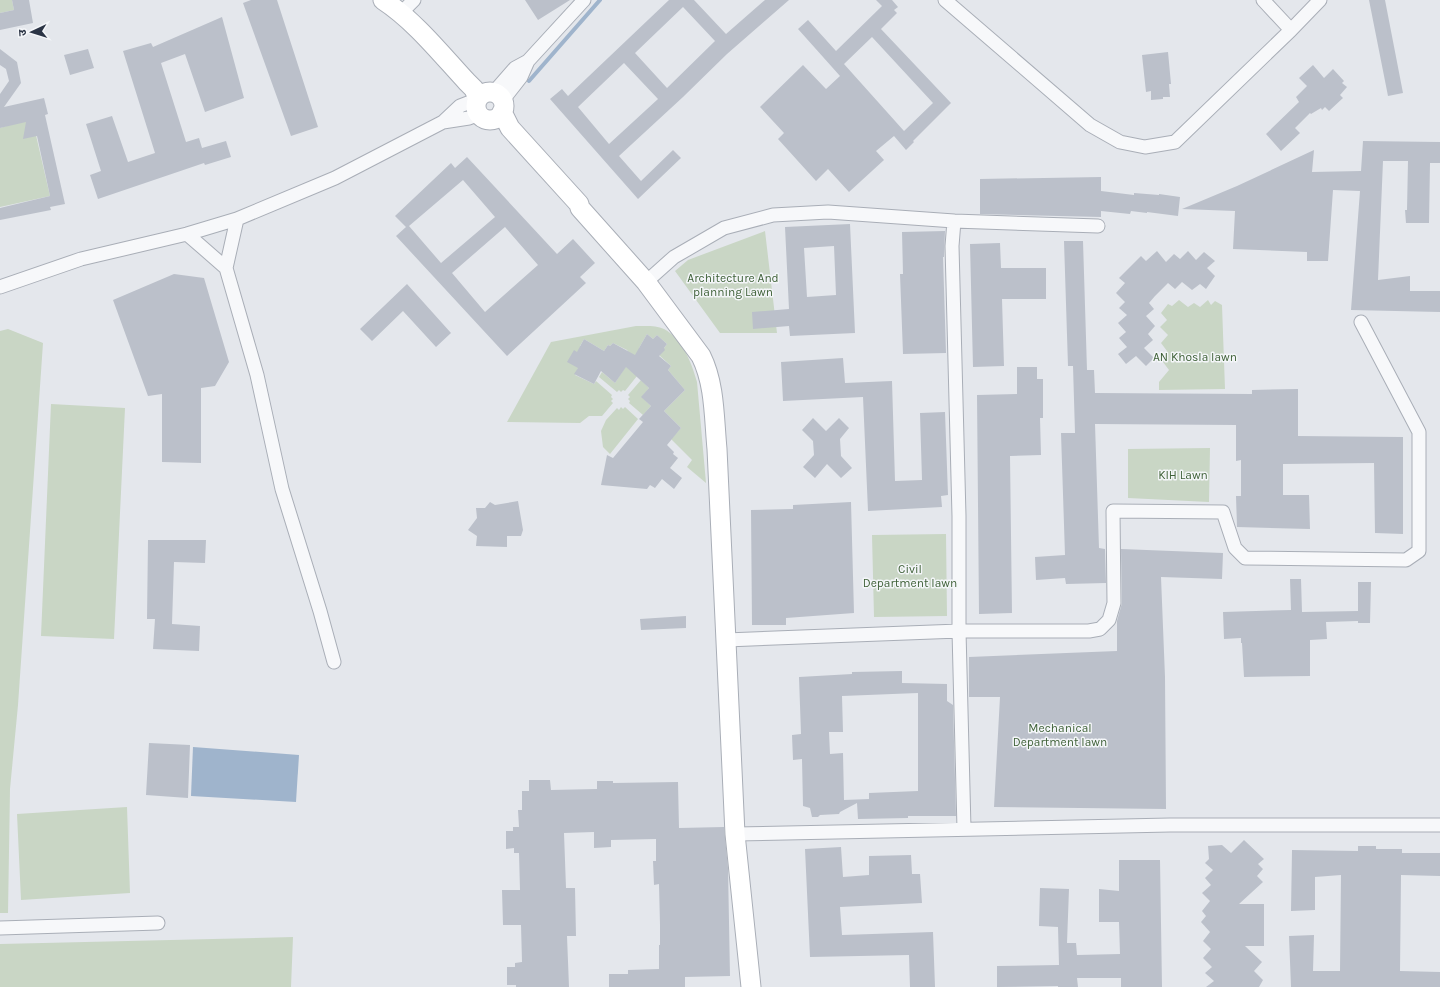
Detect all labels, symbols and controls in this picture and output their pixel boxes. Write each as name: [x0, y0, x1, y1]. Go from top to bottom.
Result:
north arrow: [12, 12, 52, 52]
text: उ: [16, 28, 29, 36]
park label: Architecture And planning Lawn: [687, 271, 779, 299]
park label: AN Khosla lawn: [1153, 350, 1237, 364]
park label: KIH Lawn: [1158, 468, 1208, 482]
park label: Civil Department lawn: [863, 562, 957, 590]
park label: Mechanical Department lawn: [1013, 721, 1107, 749]

